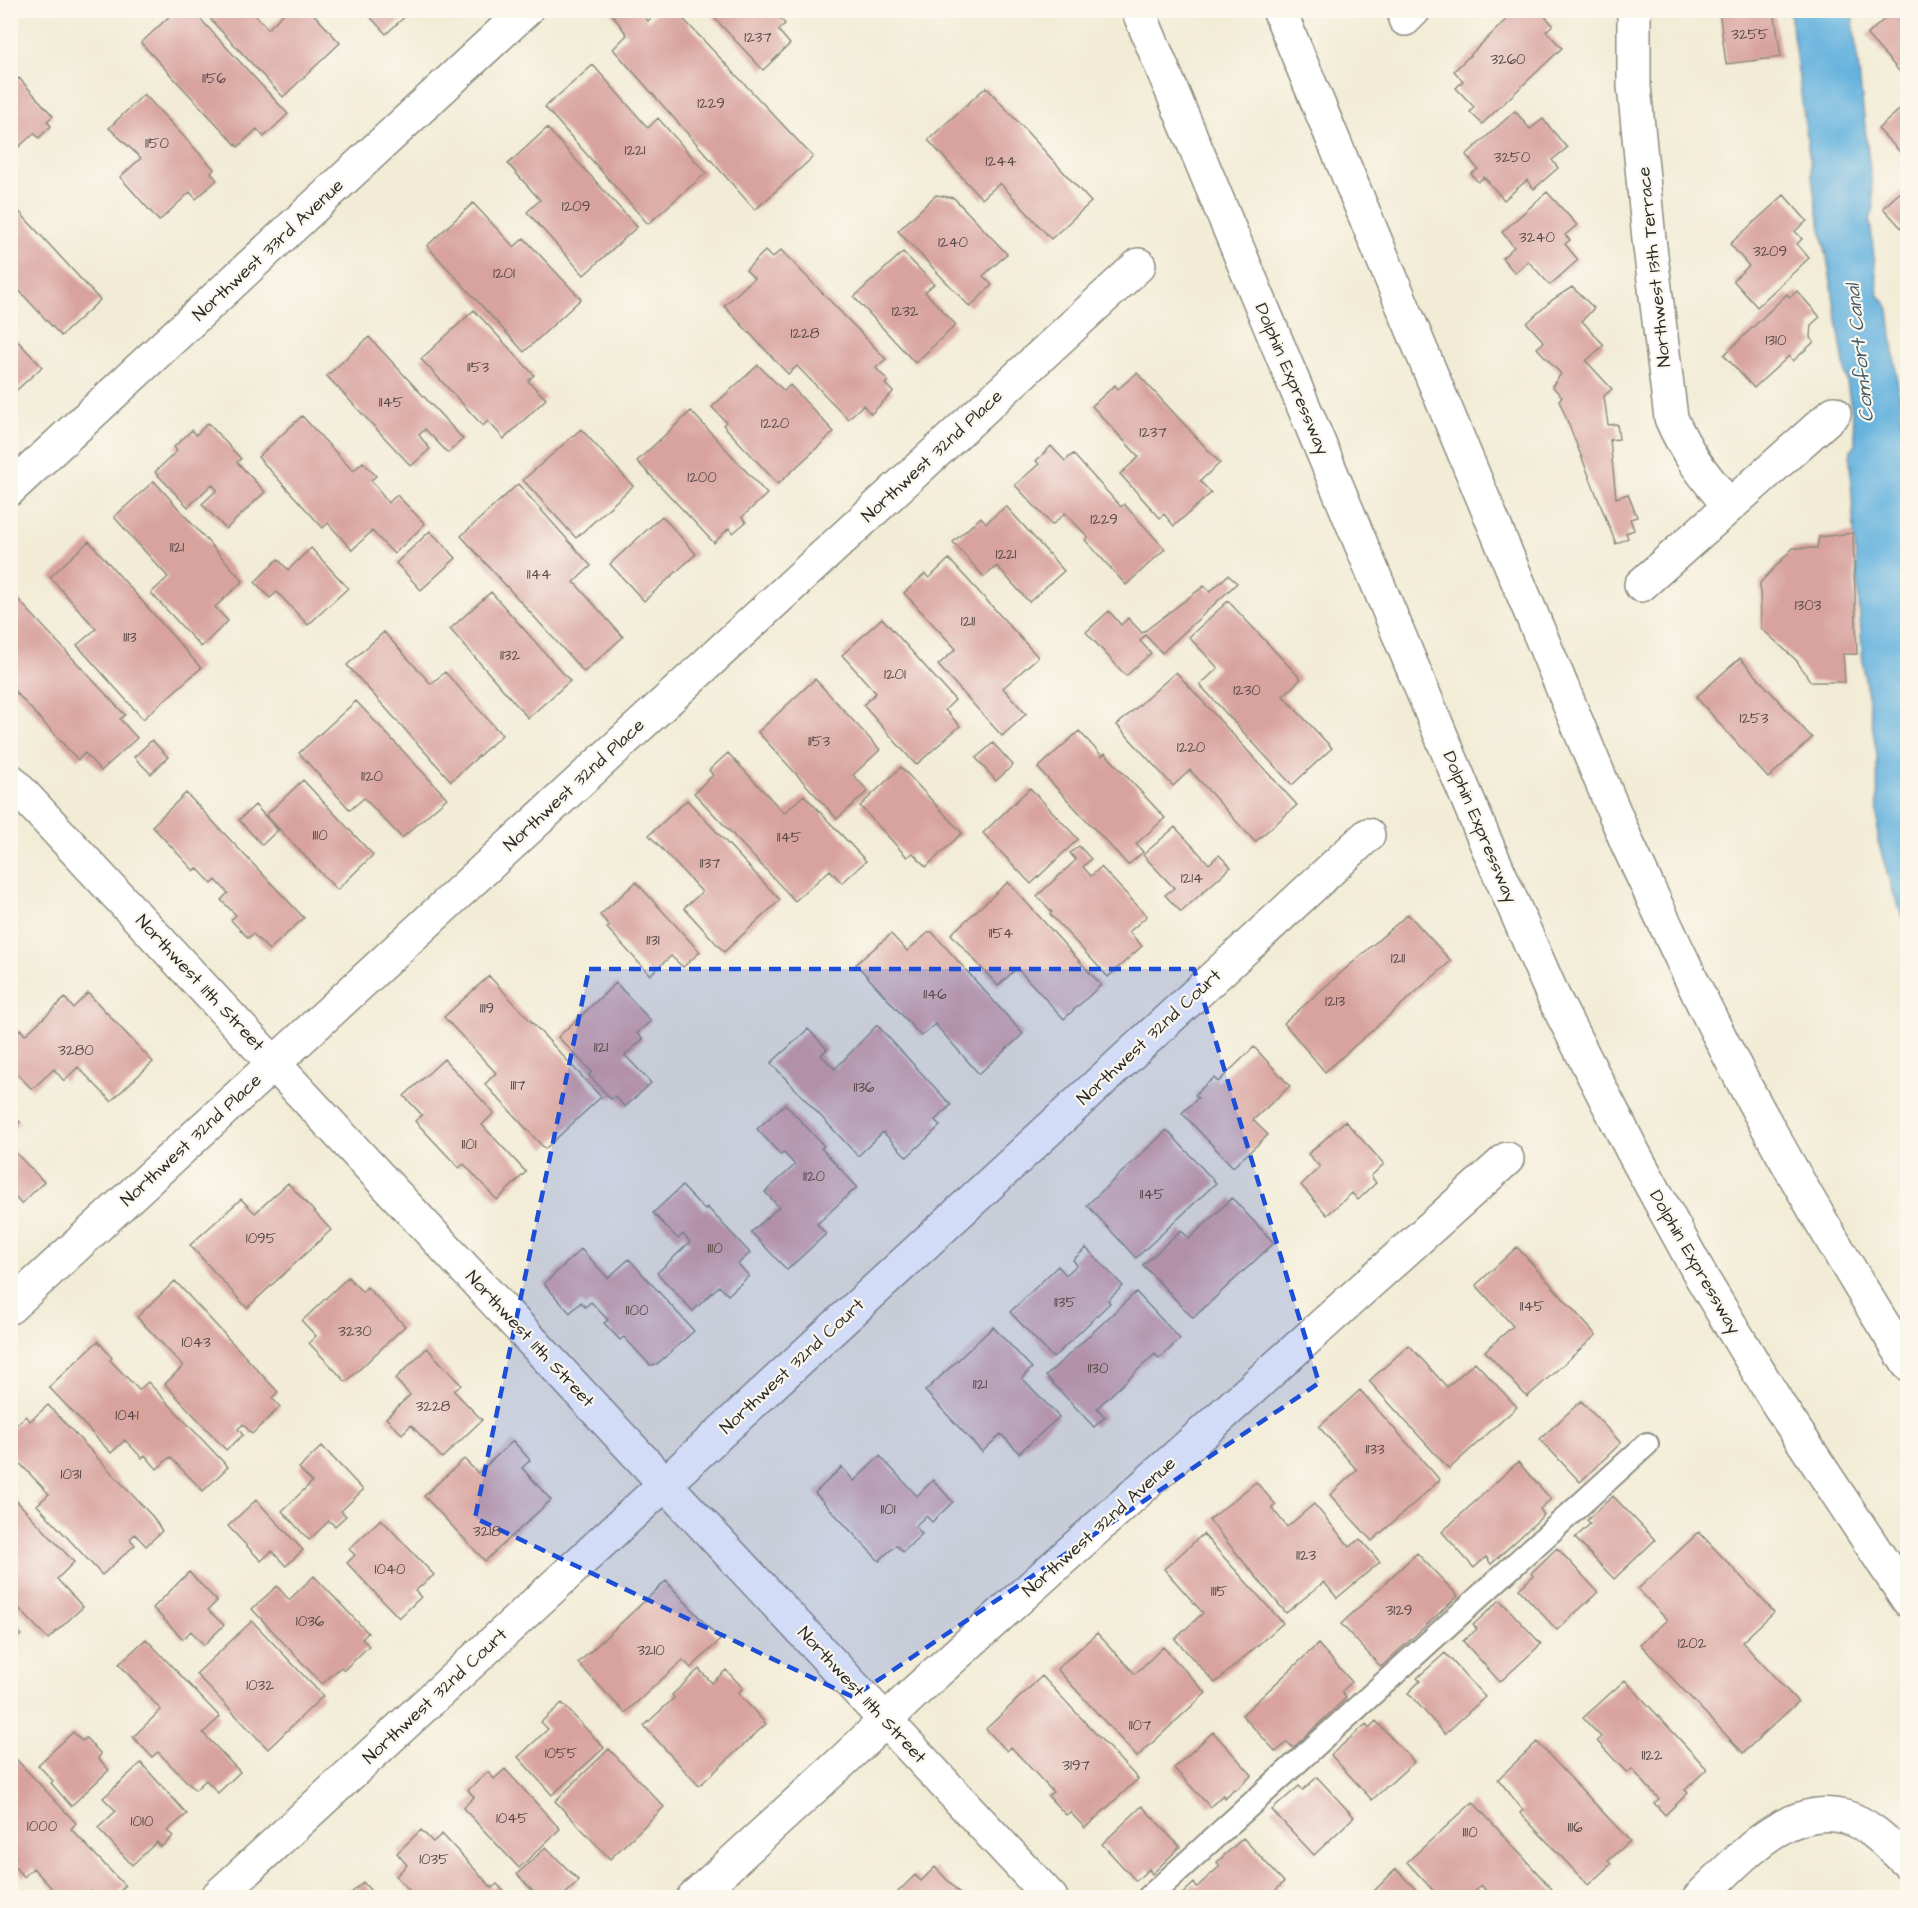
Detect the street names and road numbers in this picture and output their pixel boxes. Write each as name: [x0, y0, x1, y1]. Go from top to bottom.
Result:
street label: Northwest 13th Terrace: [1631, 165, 1677, 368]
street label: Northwest 33rd Avenue: [187, 173, 349, 327]
street label: Dolphin Expressway: [1248, 299, 1335, 459]
street label: Northwest 32nd Place: [856, 384, 1008, 528]
street label: Northwest 32nd Place: [498, 713, 650, 857]
street label: Dolphin Expressway: [1436, 747, 1523, 907]
street label: Northwest 11th Street: [130, 909, 271, 1057]
street label: Northwest 32nd Court: [1071, 963, 1227, 1111]
street label: Northwest 32nd Place: [115, 1068, 267, 1212]
street label: Dolphin Expressway: [1643, 1185, 1747, 1339]
street label: Northwest 11th Street: [460, 1265, 601, 1413]
street label: Northwest 32nd Court: [714, 1292, 870, 1440]
street label: Northwest 32nd Avenue: [1017, 1451, 1181, 1603]
street label: Northwest 11th Street: [792, 1621, 933, 1769]
street label: Northwest 32nd Court: [357, 1622, 513, 1770]

